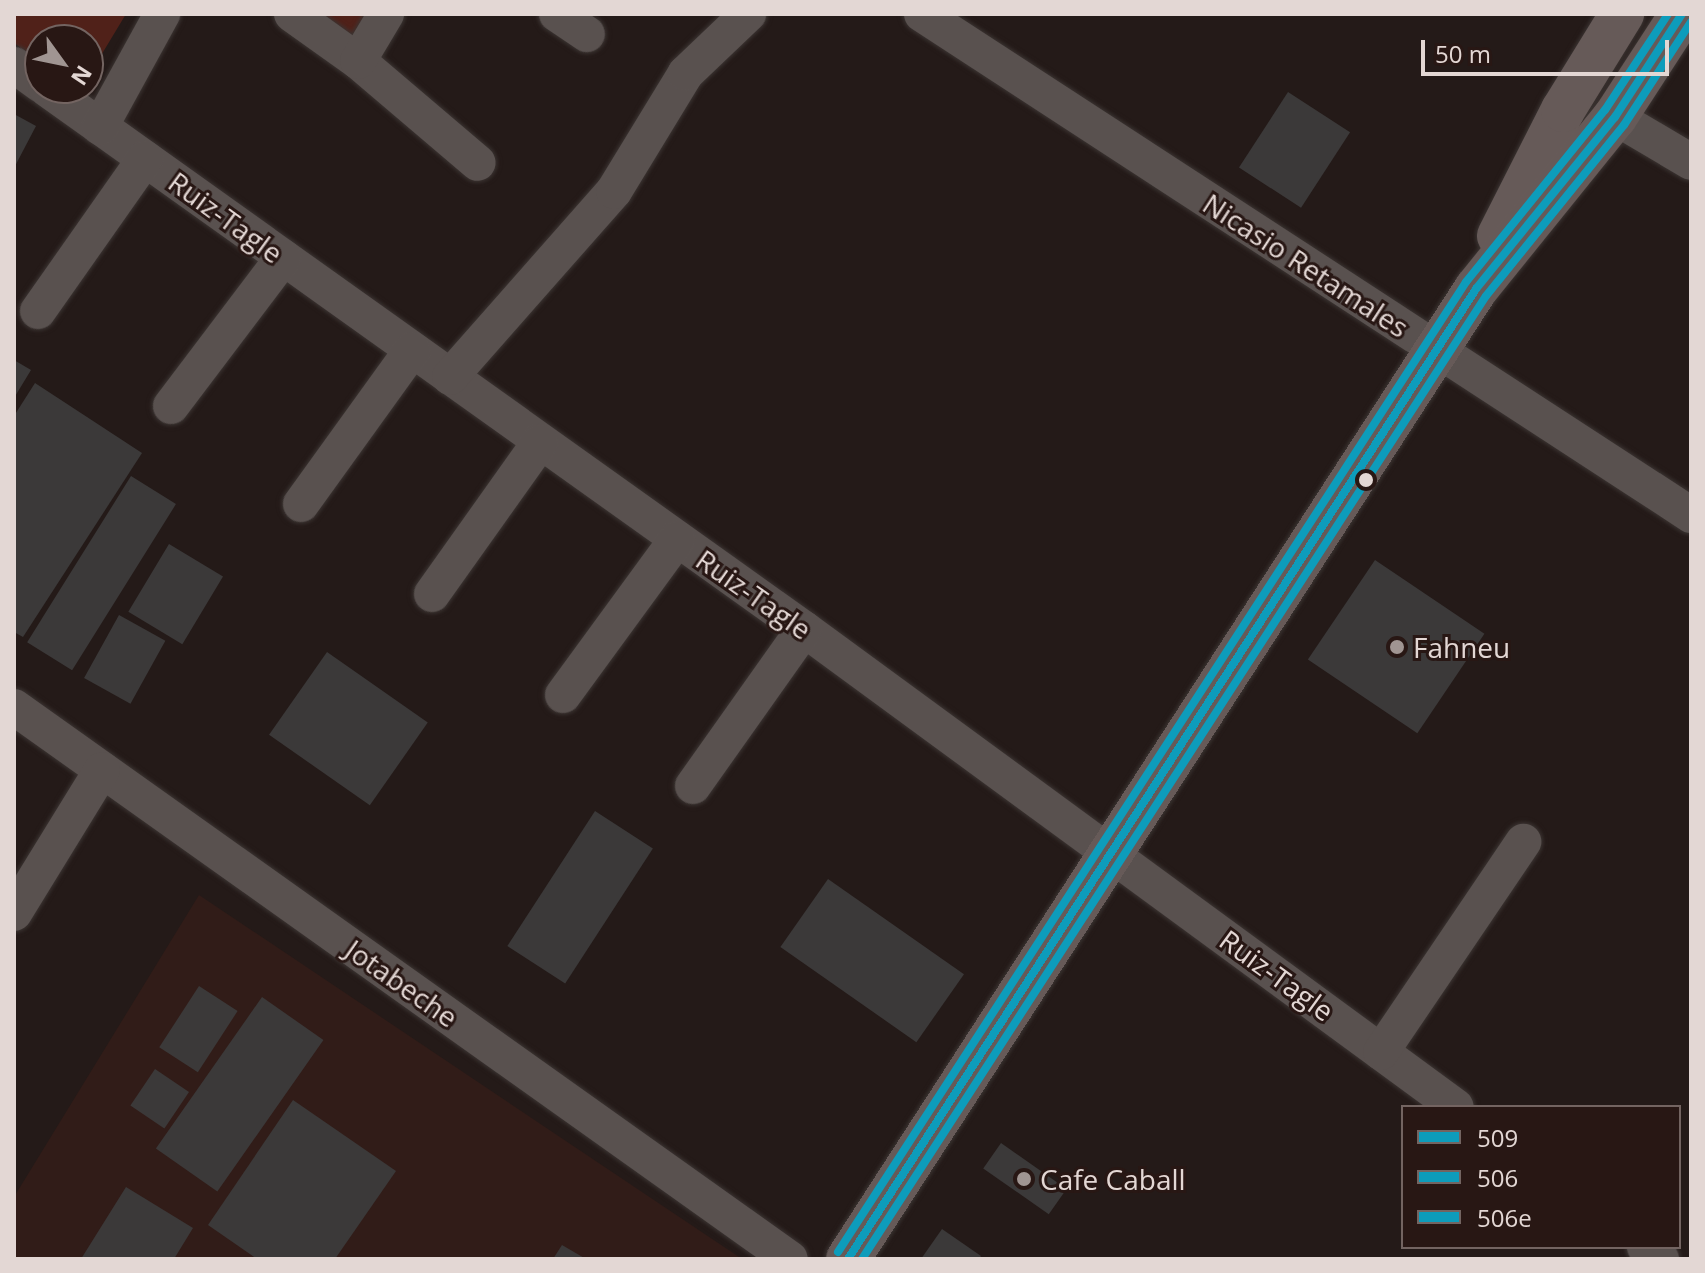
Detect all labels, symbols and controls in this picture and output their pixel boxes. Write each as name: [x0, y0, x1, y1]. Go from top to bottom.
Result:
north arrow: [24, 24, 104, 104]
scale bar: [1425, 24, 1673, 74]
text: 50 m: [1435, 37, 1491, 70]
text: N: [65, 60, 100, 92]
street label: Ruiz-Tagle: [162, 164, 290, 270]
street label: Nicasio Retamales: [1197, 186, 1415, 344]
unlabelled marker: [1358, 472, 1374, 488]
street label: Ruiz-Tagle: [690, 542, 818, 646]
place label: Fahneu: [1413, 630, 1510, 664]
marker: Fahneu: [1388, 638, 1406, 656]
street label: Ruiz-Tagle: [1213, 922, 1341, 1028]
street label: Jotabeche: [340, 932, 464, 1034]
legend: [1401, 1105, 1681, 1249]
text: 509: [1477, 1121, 1518, 1154]
text: 506: [1477, 1161, 1518, 1194]
place label: Cafe Caball: [1040, 1162, 1186, 1196]
marker: Cafe Caball: [1015, 1170, 1033, 1188]
text: 506e: [1477, 1201, 1532, 1234]

